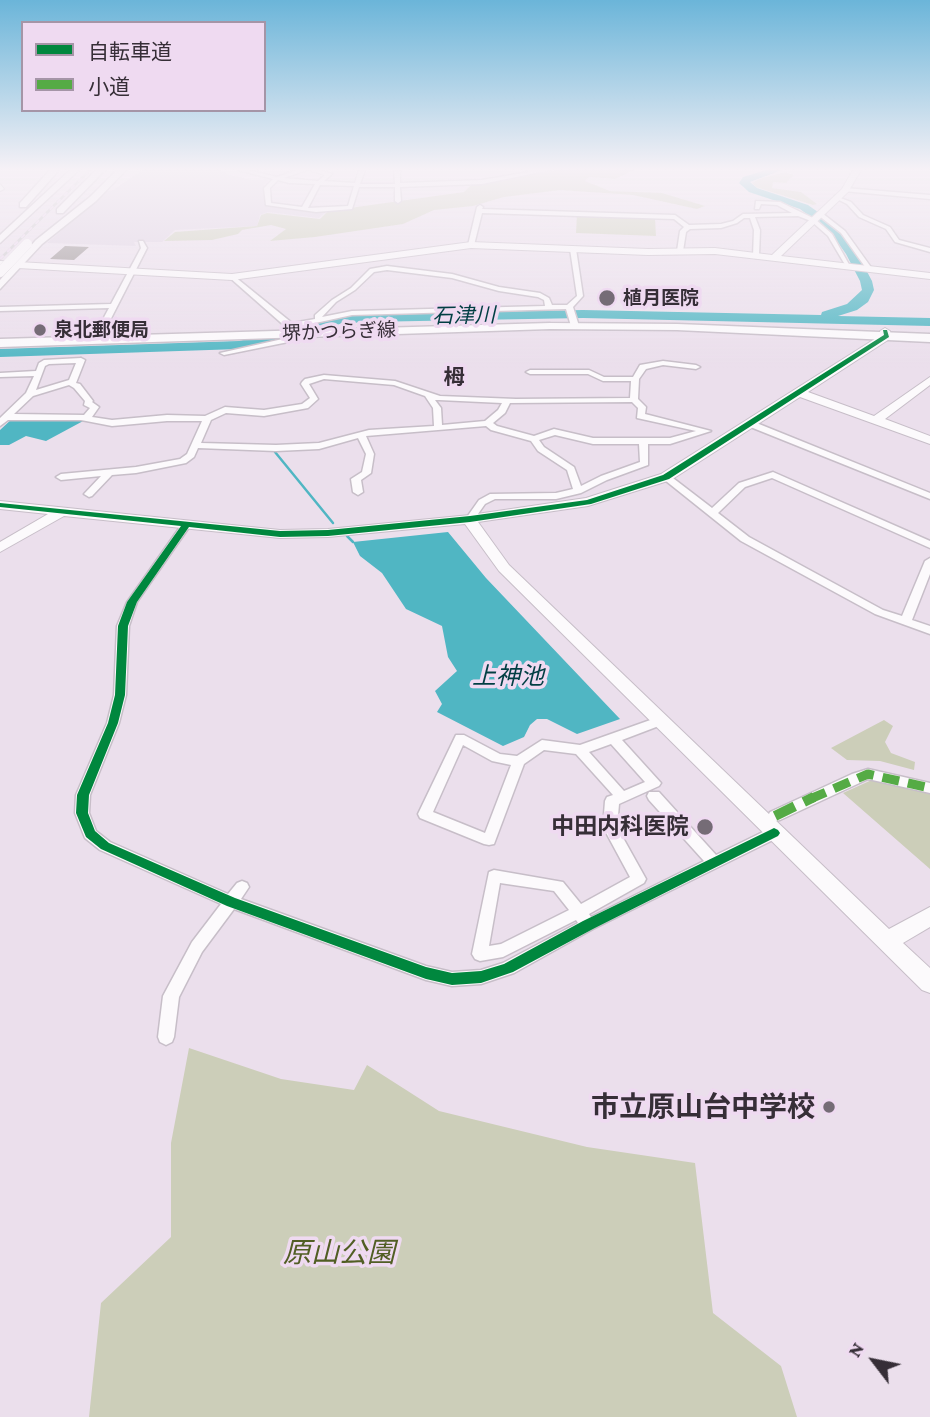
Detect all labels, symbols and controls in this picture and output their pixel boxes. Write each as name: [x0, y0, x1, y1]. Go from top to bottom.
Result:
legend: [21, 21, 266, 112]
text: 自転車道: [88, 40, 172, 64]
text: 小道: [88, 75, 130, 99]
place label: 植月医院: [623, 287, 699, 309]
marker: 植月医院: [597, 288, 617, 308]
water label: 石津川: [432, 303, 496, 329]
place label: 泉北郵便局: [54, 319, 149, 341]
street label: 堺かつらぎ線: [282, 319, 396, 345]
marker: 泉北郵便局: [32, 322, 48, 338]
district label: 栂: [444, 365, 464, 391]
water label: 上神池: [472, 663, 544, 691]
place label: 中田内科医院: [551, 813, 689, 841]
marker: 中田内科医院: [695, 817, 715, 837]
place label: 市立原山台中学校: [591, 1090, 815, 1124]
marker: 市立原山台中学校: [821, 1099, 837, 1115]
park label: 原山公園: [283, 1236, 395, 1270]
north arrow: [839, 1326, 909, 1396]
text: N: [843, 1339, 868, 1361]

